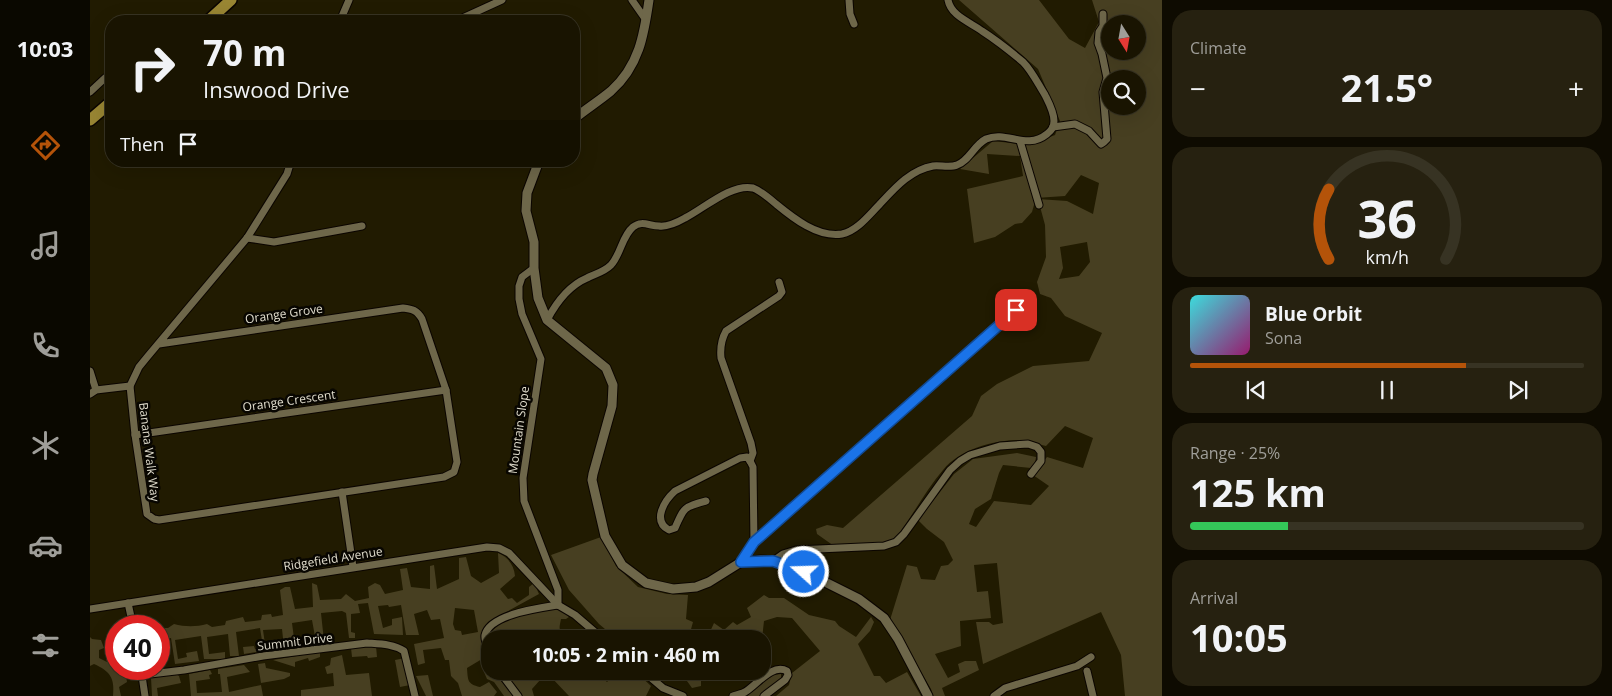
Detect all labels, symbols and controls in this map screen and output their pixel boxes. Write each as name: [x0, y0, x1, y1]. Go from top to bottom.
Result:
north arrow: [1101, 15, 1146, 60]
map controls: [1101, 15, 1146, 115]
text: 70 m: [203, 29, 286, 76]
text: 10:03: [17, 33, 73, 63]
icon: right: [120, 35, 185, 100]
text: Climate: [1190, 37, 1247, 59]
text: 21.5°: [1341, 61, 1433, 113]
text: −: [1190, 69, 1206, 107]
text: +: [1568, 69, 1584, 107]
button: search: [1101, 70, 1146, 115]
text: Inswood Drive: [203, 74, 350, 104]
icon: directions: [28, 128, 63, 163]
icon: arrive: [174, 130, 202, 158]
text: Then: [120, 131, 164, 157]
text: 36: [1357, 182, 1417, 253]
icon: music: [28, 228, 63, 263]
text: km/h: [1365, 245, 1409, 269]
pin: [995, 289, 1037, 331]
icon: arrive: [1002, 296, 1030, 324]
street label: Orange Grove: [244, 300, 324, 327]
text: Blue Orbit: [1265, 301, 1362, 327]
text: Sona: [1265, 327, 1302, 349]
icon: phone: [28, 328, 63, 363]
icon: previous: [1242, 376, 1270, 404]
icon: pause: [1373, 376, 1401, 404]
icon: next: [1504, 376, 1532, 404]
street label: Mountain Slope: [504, 385, 533, 475]
street label: Orange Crescent: [241, 386, 337, 415]
street label: Banana Walk Way: [135, 401, 164, 503]
icon: climate: [28, 428, 63, 463]
text: Range · 25%: [1190, 442, 1280, 464]
text: 125 km: [1190, 466, 1326, 518]
icon: car: [28, 528, 63, 563]
street label: Ridgefield Avenue: [282, 542, 384, 575]
position arrow: [777, 545, 829, 597]
text: Arrival: [1190, 587, 1238, 609]
text: 10:05: [1190, 611, 1288, 663]
speed limit sign: 40: [105, 615, 170, 680]
icon: filters: [28, 628, 63, 663]
street label: Summit Drive: [256, 628, 334, 655]
text: 10:05 · 2 min · 460 m: [532, 642, 720, 668]

